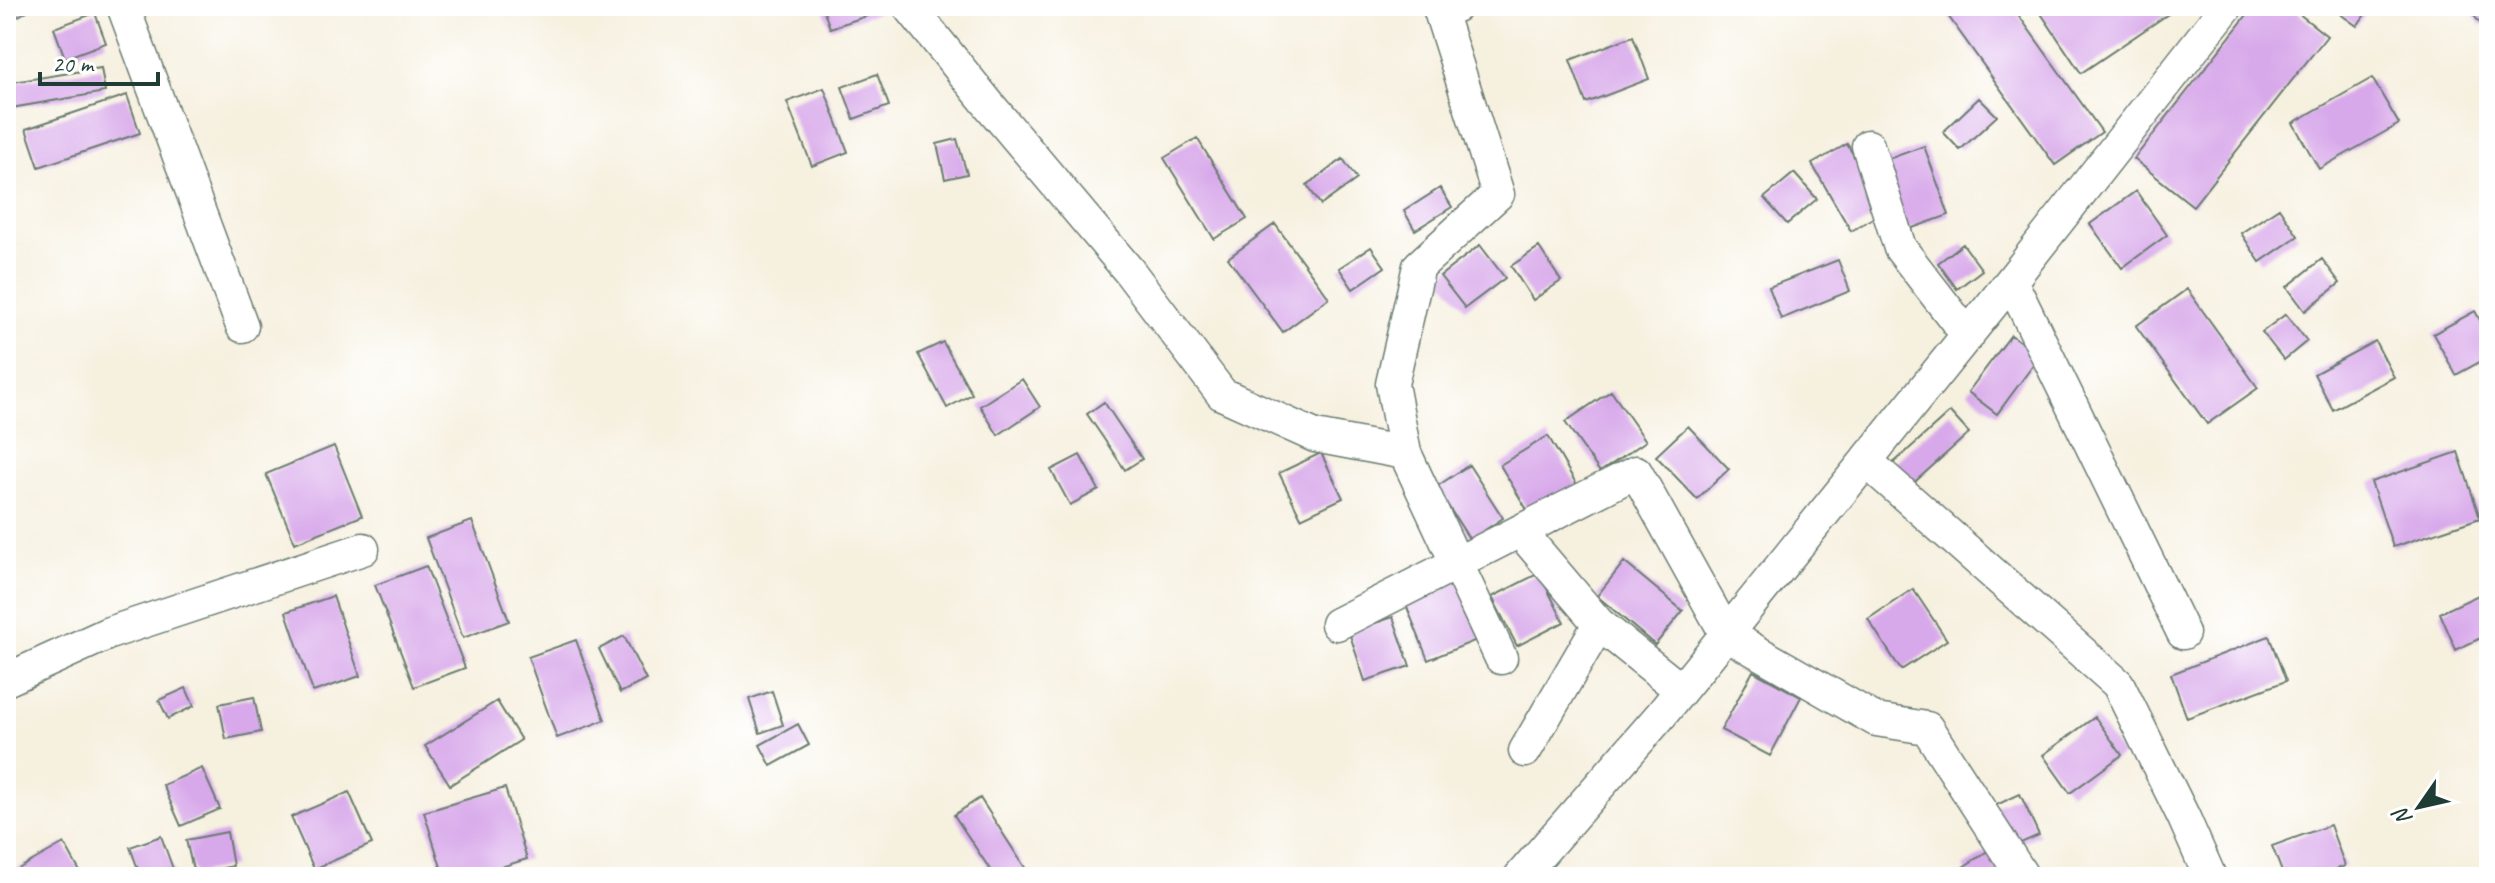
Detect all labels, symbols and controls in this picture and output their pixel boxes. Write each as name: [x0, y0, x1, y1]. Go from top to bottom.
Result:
scale bar: [40, 36, 158, 86]
text: 20 m: [52, 49, 95, 79]
north arrow: [2379, 767, 2459, 847]
text: N: [2386, 801, 2419, 831]

